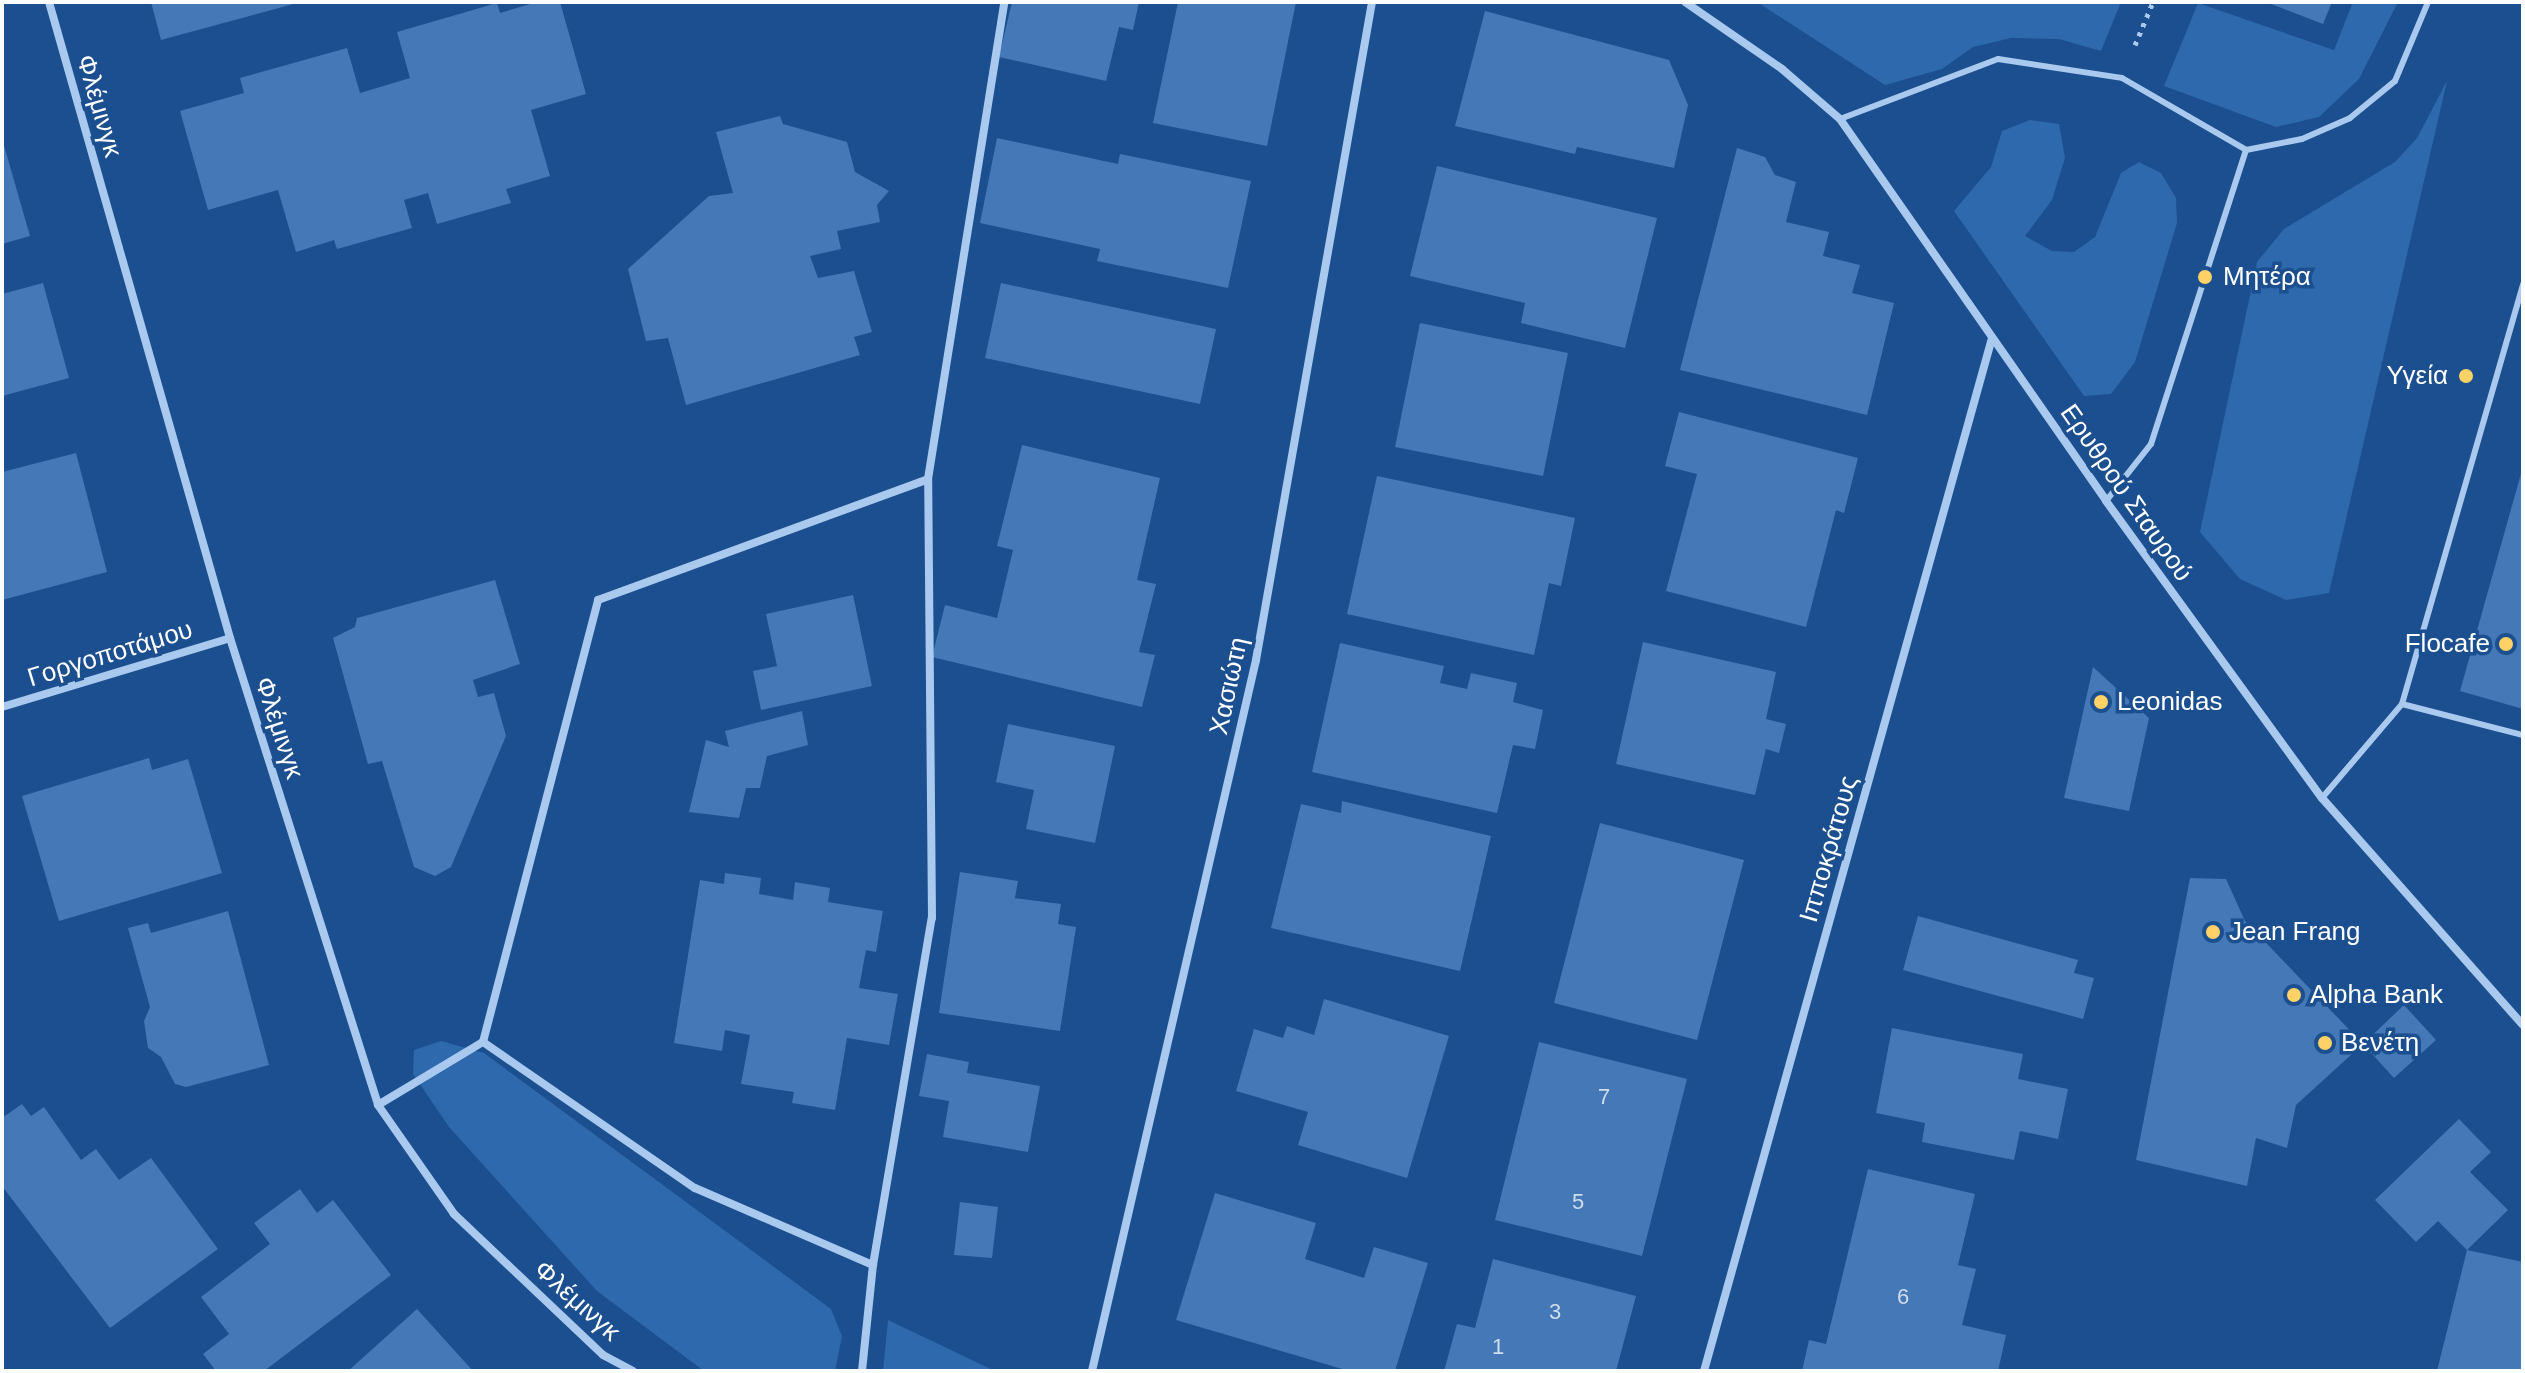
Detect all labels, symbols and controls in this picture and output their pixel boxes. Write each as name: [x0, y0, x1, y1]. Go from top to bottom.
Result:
street label: Φλέμινγκ: [70, 51, 128, 161]
place label: Μητέρα: [2223, 261, 2311, 293]
marker: Μητέρα: [2194, 266, 2216, 288]
place label: Υγεία: [2387, 360, 2448, 392]
marker: Υγεία: [2455, 365, 2477, 387]
street label: Ερυθρού Σταυρού: [2053, 398, 2199, 588]
street label: Γοργοποτάμου: [24, 614, 196, 694]
place label: Flocafe: [2405, 628, 2490, 660]
street label: Χασιώτη: [1203, 634, 1255, 738]
marker: Flocafe: [2497, 635, 2515, 653]
street label: Φλέμινγκ: [248, 673, 310, 783]
place label: Leonidas: [2117, 686, 2223, 718]
marker: Leonidas: [2092, 693, 2110, 711]
street label: Ιπποκράτους: [1793, 772, 1865, 926]
place label: Jean Frang: [2229, 916, 2361, 948]
marker: Jean Frang: [2204, 923, 2222, 941]
place label: Alpha Bank: [2310, 979, 2443, 1011]
marker: Alpha Bank: [2285, 986, 2303, 1004]
place label: Βενέτη: [2341, 1027, 2419, 1059]
marker: Βενέτη: [2316, 1034, 2334, 1052]
house number: 7: [1598, 1084, 1610, 1110]
house number: 5: [1572, 1189, 1584, 1215]
street label: Φλέμινγκ: [528, 1254, 626, 1348]
house number: 6: [1897, 1284, 1909, 1310]
house number: 3: [1549, 1299, 1561, 1325]
house number: 1: [1492, 1334, 1504, 1360]

